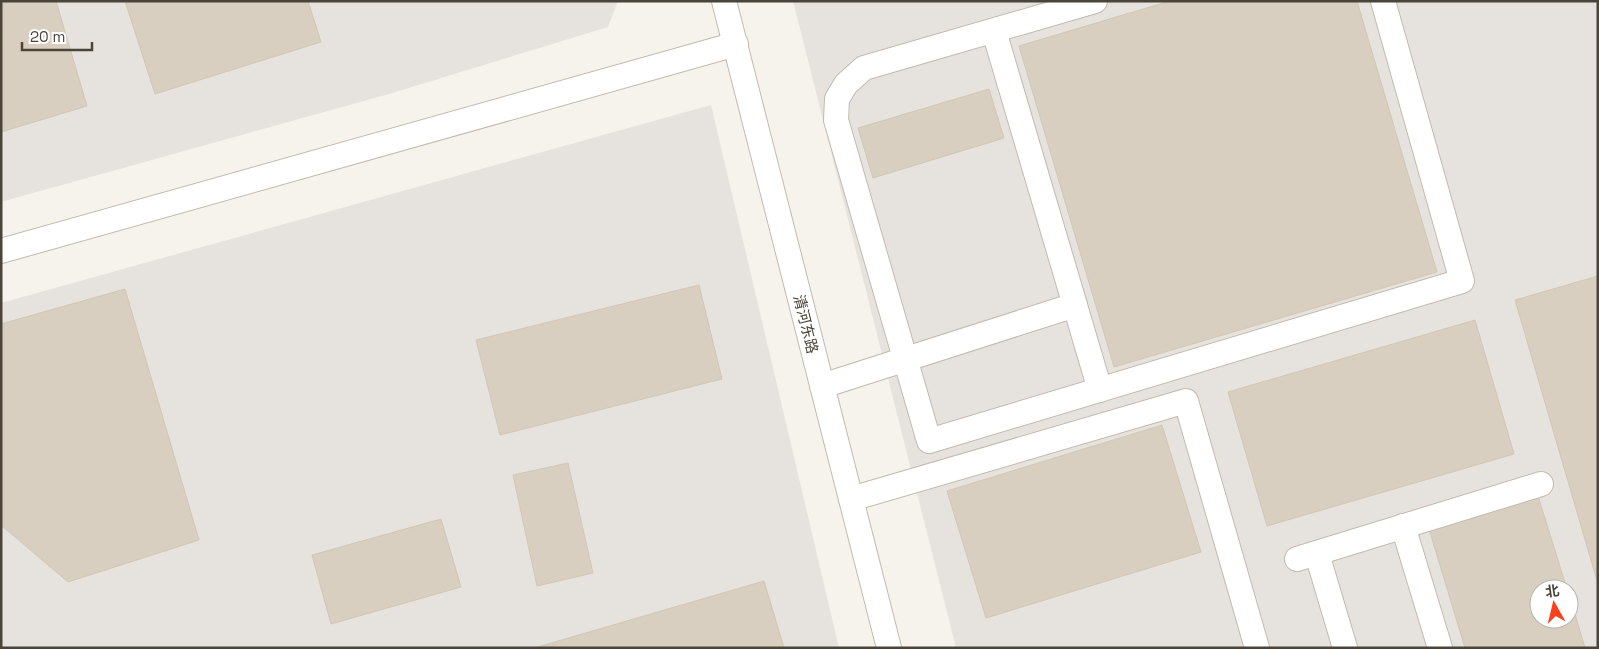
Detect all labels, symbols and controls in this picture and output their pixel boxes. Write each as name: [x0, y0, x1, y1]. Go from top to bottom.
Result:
scale bar: [22, 20, 92, 52]
text: 20 m: [30, 27, 65, 46]
street label: 清河东路: [790, 293, 822, 355]
north arrow: [1529, 579, 1579, 629]
text: 北: [1544, 581, 1560, 601]

